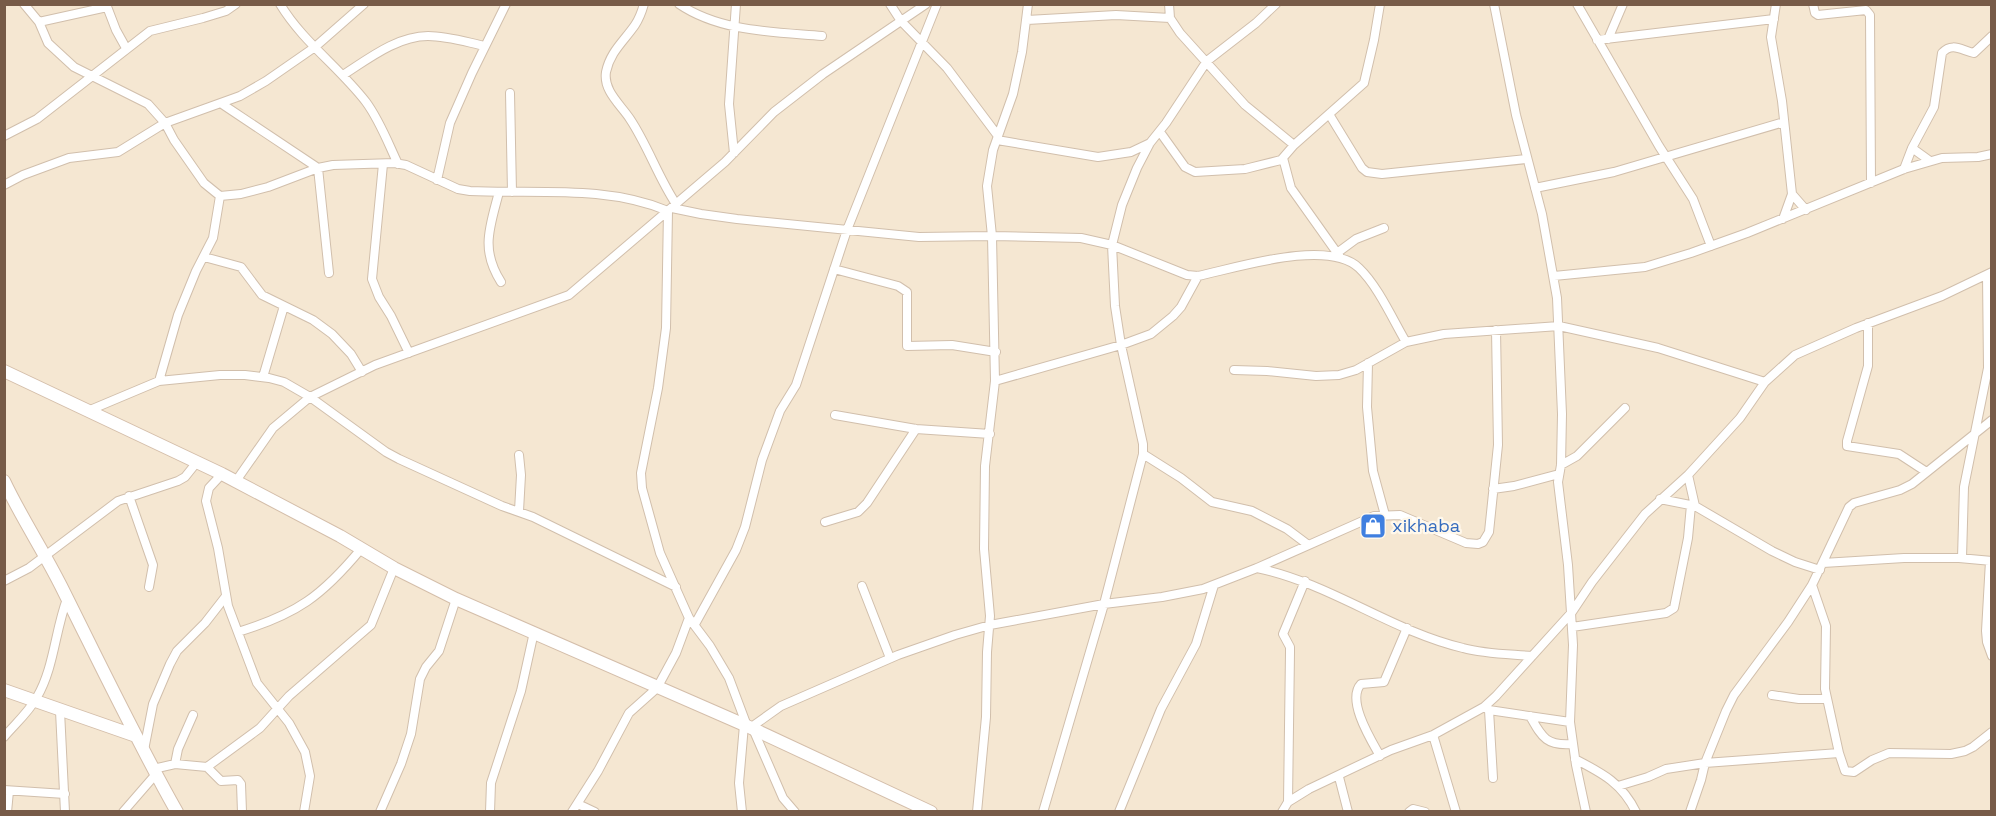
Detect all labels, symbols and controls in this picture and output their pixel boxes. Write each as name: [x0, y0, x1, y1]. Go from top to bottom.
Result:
shop icon: xikhaba: [1358, 511, 1388, 541]
place label: xikhaba: [1392, 514, 1460, 537]

